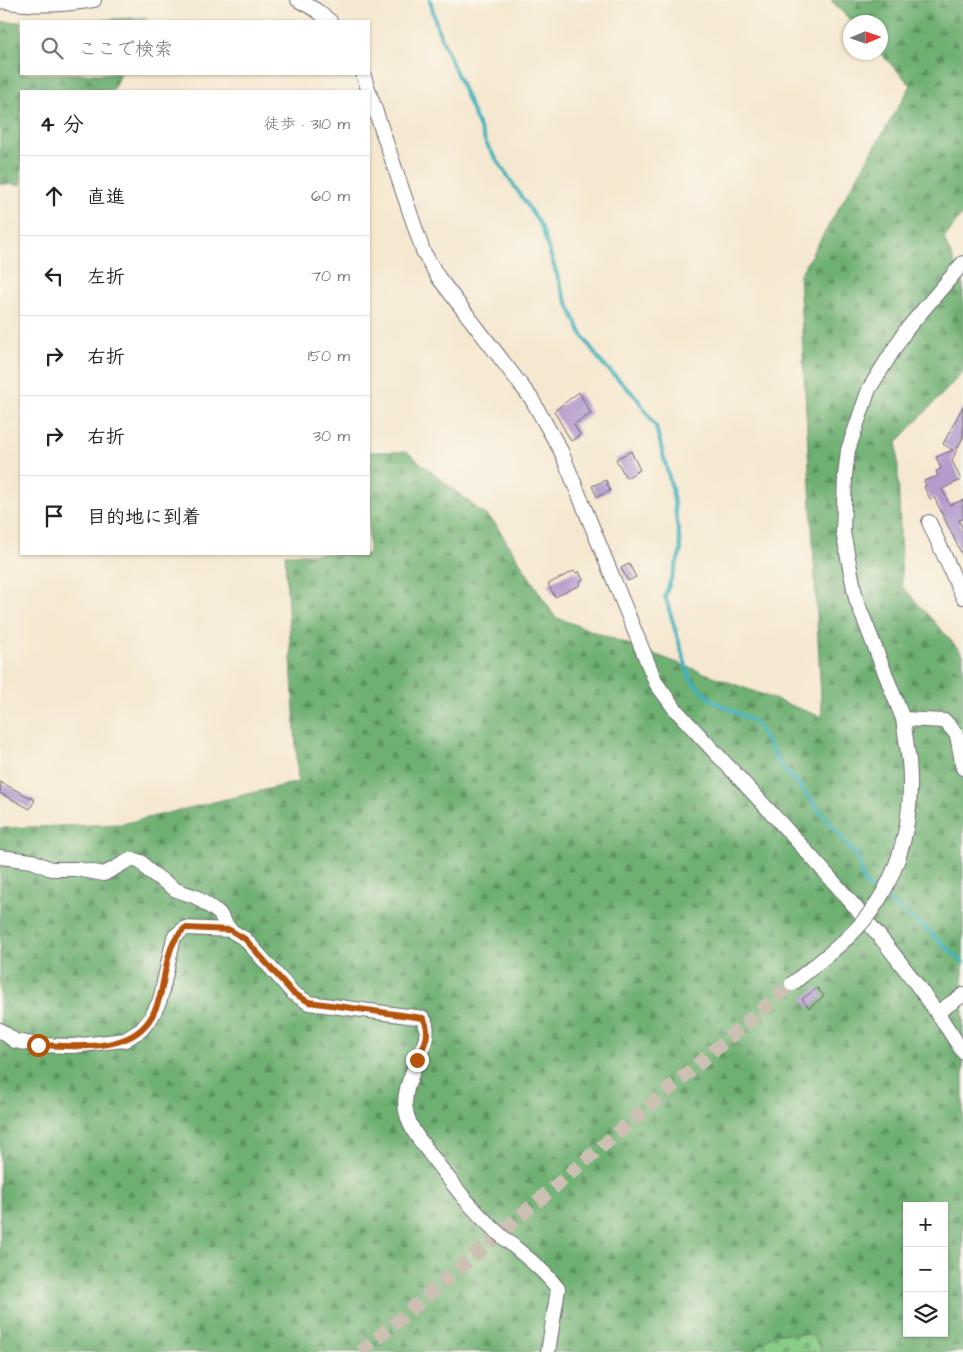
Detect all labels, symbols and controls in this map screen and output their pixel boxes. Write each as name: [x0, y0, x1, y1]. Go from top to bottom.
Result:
north arrow: [843, 15, 888, 60]
search box: [20, 20, 370, 75]
icon: search: [38, 34, 66, 62]
text: ここで検索: [78, 36, 173, 63]
text: 4 分: [40, 110, 84, 139]
text: 徒歩 · 310 m: [264, 113, 350, 135]
icon: ahead: [40, 182, 68, 210]
text: 直進: [87, 184, 125, 211]
text: 60 m: [311, 185, 350, 207]
icon: left: [40, 262, 68, 290]
text: 左折: [87, 264, 125, 291]
text: 70 m: [311, 265, 350, 287]
icon: right: [40, 342, 68, 370]
text: 右折: [87, 344, 125, 371]
text: 150 m: [308, 345, 350, 367]
icon: right: [40, 422, 68, 450]
text: 右折: [87, 424, 125, 451]
text: 30 m: [313, 425, 350, 447]
icon: arrive: [40, 502, 68, 530]
text: 目的地に到着: [87, 504, 201, 531]
route start: [27, 1034, 50, 1057]
route end: [406, 1049, 429, 1072]
map controls: [903, 1202, 948, 1337]
button: +: [903, 1202, 948, 1247]
button: −: [903, 1247, 948, 1292]
button: layers: [903, 1292, 948, 1337]

